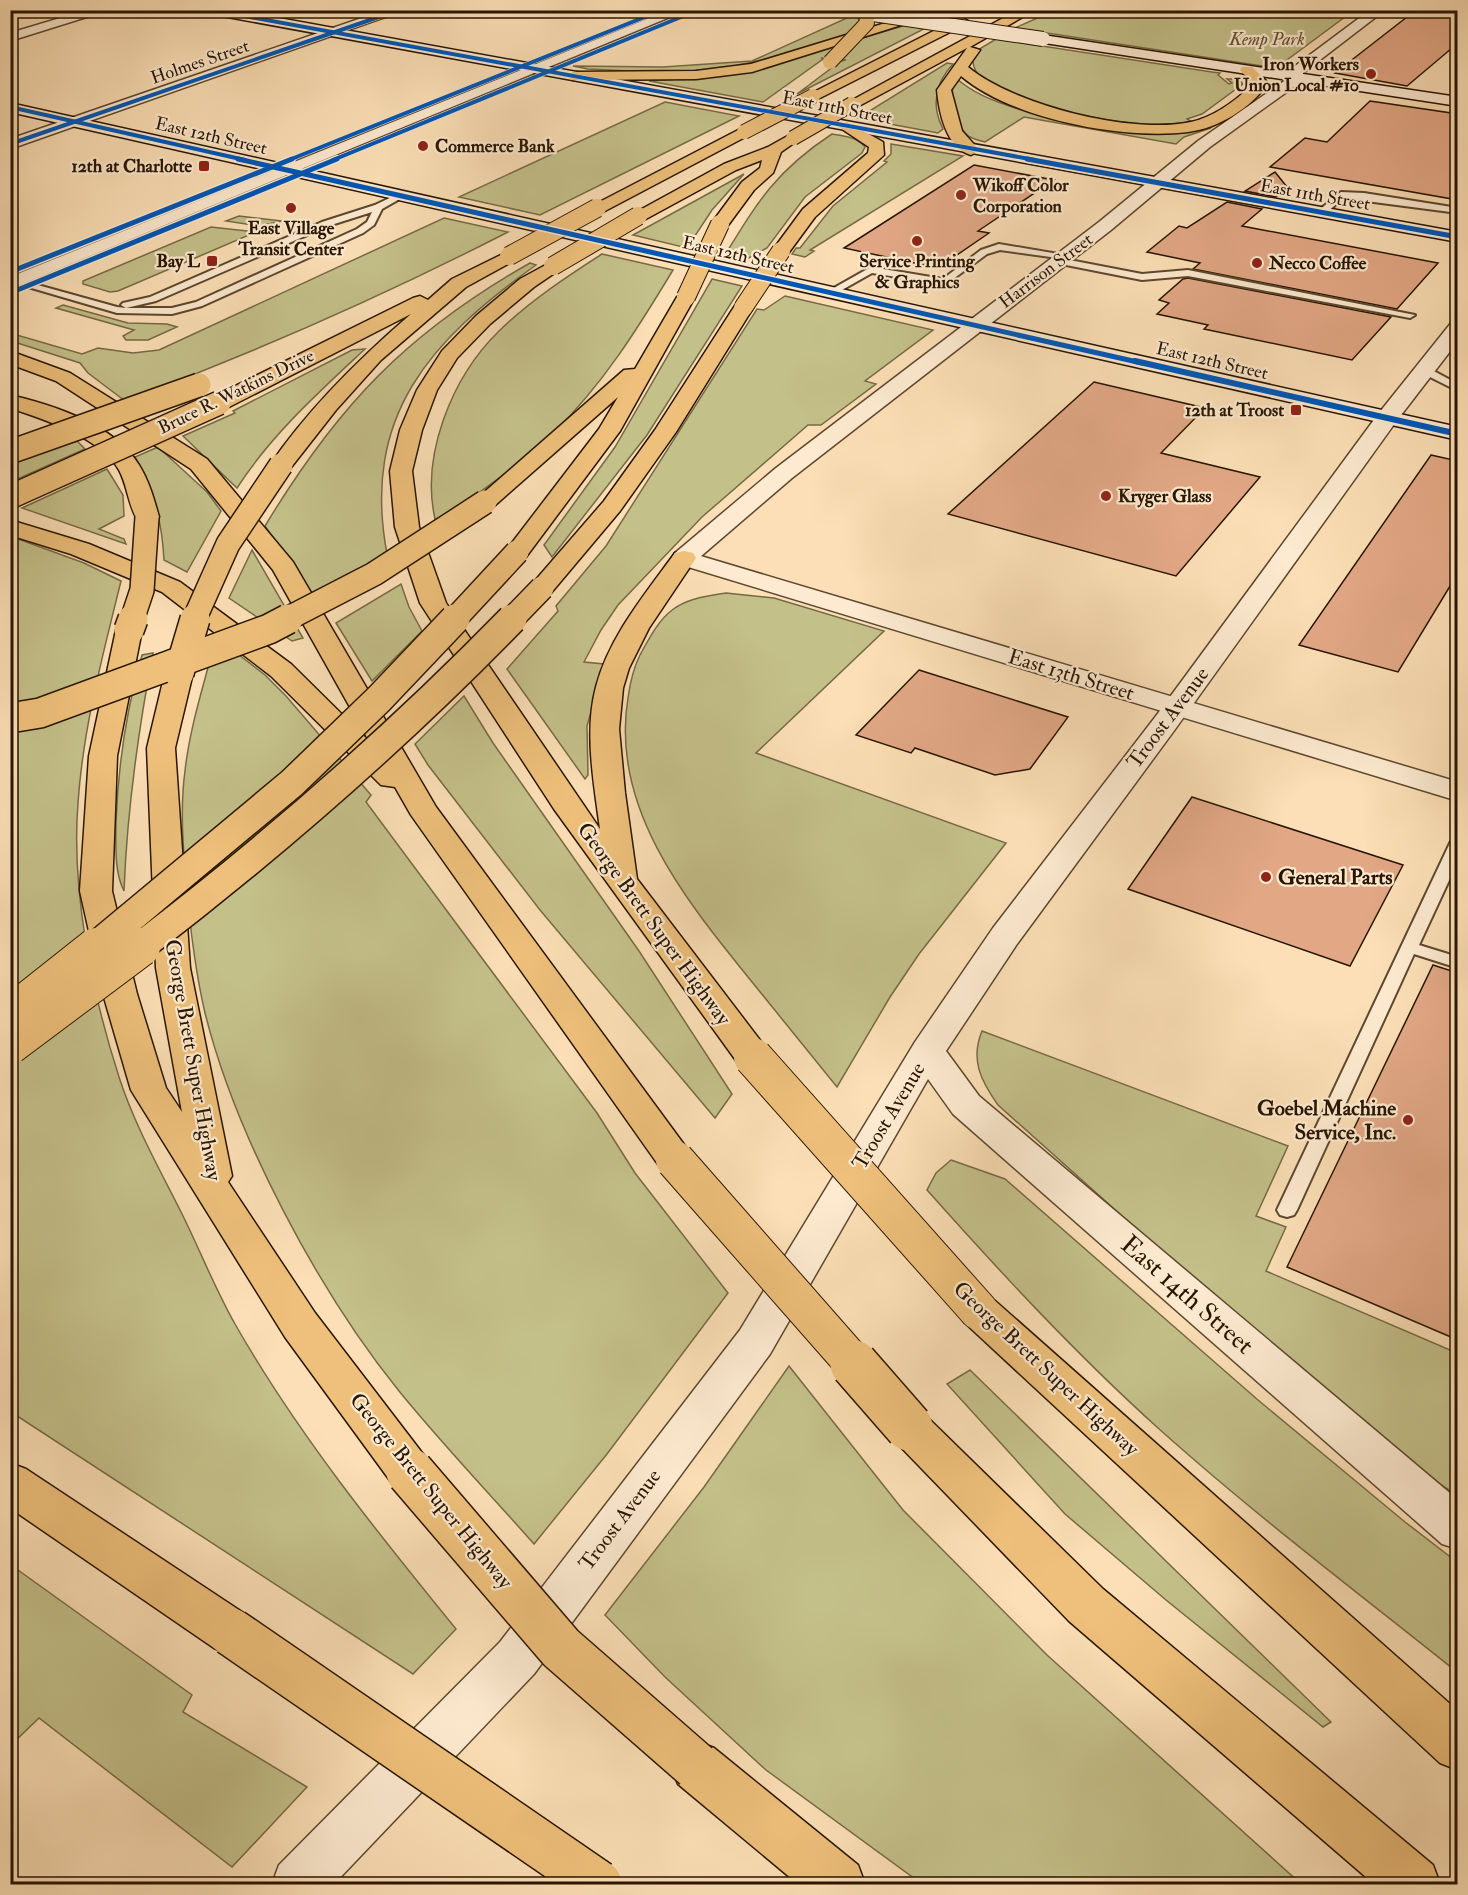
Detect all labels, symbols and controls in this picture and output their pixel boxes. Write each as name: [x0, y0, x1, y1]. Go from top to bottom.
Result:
park label: Kemp Park: [1228, 28, 1305, 51]
street label: Holmes Street: [148, 34, 252, 90]
place label: Iron Workers Union Local #10: [1234, 53, 1359, 97]
marker: Iron Workers Union Local #10: [1364, 67, 1378, 81]
street label: East 11th Street: [780, 86, 894, 130]
street label: East 12th Street: [153, 112, 269, 160]
place label: Commerce Bank: [435, 135, 555, 158]
marker: Commerce Bank: [416, 139, 430, 153]
place label: 12th at Charlotte: [71, 155, 192, 178]
marker: 12th at Charlotte: [197, 159, 211, 173]
place label: Wikoff Color Corporation: [972, 174, 1069, 218]
street label: East 11th Street: [1258, 174, 1372, 216]
marker: Wikoff Color Corporation: [954, 188, 968, 202]
marker: East Village Transit Center: [284, 201, 298, 215]
place label: East Village Transit Center: [237, 217, 344, 261]
street label: Harrison Street: [994, 228, 1098, 314]
street label: East 12th Street: [680, 231, 796, 279]
marker: Service Printing & Graphics: [910, 234, 924, 248]
place label: Bay L: [156, 250, 201, 273]
place label: Service Printing & Graphics: [859, 250, 976, 294]
place label: Necco Coffee: [1268, 252, 1367, 275]
marker: Bay L: [205, 254, 219, 268]
marker: Necco Coffee: [1250, 256, 1264, 270]
street label: East 12th Street: [1154, 337, 1270, 385]
street label: Bruce R. Watkins Drive: [154, 344, 318, 440]
place label: 12th at Troost: [1185, 399, 1284, 422]
marker: 12th at Troost: [1289, 403, 1303, 417]
place label: Kryger Glass: [1118, 485, 1211, 508]
marker: Kryger Glass: [1099, 489, 1113, 503]
street label: East 13th Street: [1005, 643, 1138, 707]
street label: Troost Avenue: [1121, 662, 1215, 774]
street label: George Brett Super Highway: [571, 817, 737, 1031]
place label: General Parts: [1278, 864, 1393, 891]
marker: General Parts: [1259, 870, 1273, 884]
street label: George Brett Super Highway: [158, 937, 228, 1184]
street label: Troost Avenue: [846, 1057, 932, 1175]
place label: Goebel Machine Service, Inc.: [1257, 1095, 1396, 1146]
marker: Goebel Machine Service, Inc.: [1401, 1113, 1415, 1127]
street label: East 14th Street: [1114, 1229, 1260, 1361]
street label: George Brett Super Highway: [947, 1276, 1145, 1463]
street label: George Brett Super Highway: [344, 1387, 519, 1595]
street label: Troost Avenue: [573, 1464, 667, 1576]

